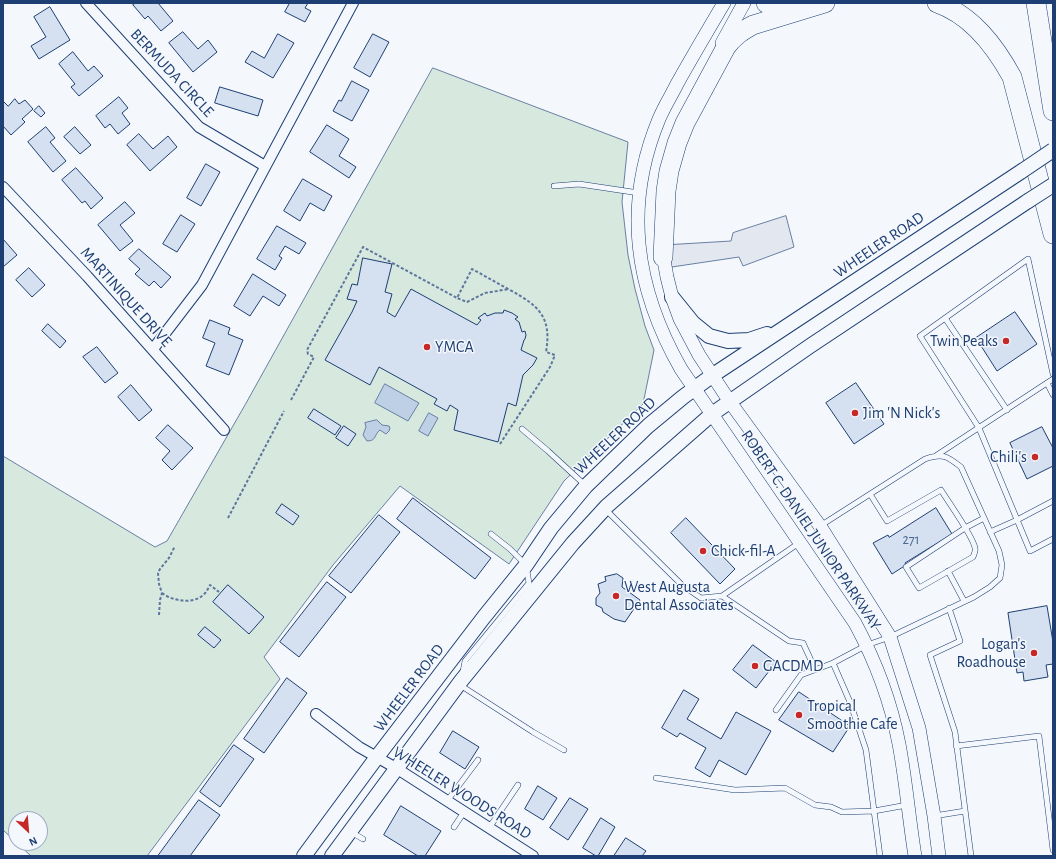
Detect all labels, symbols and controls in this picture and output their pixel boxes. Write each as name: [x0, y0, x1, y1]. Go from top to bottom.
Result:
street label: BERMUDA CIRCLE: [126, 25, 218, 121]
street label: WHEELER ROAD: [830, 208, 928, 282]
street label: MARTINIQUE DRIVE: [76, 243, 176, 351]
place label: Twin Peaks: [930, 331, 998, 351]
marker: Twin Peaks: [1001, 336, 1011, 346]
place label: YMCA: [435, 337, 474, 357]
marker: YMCA: [422, 342, 432, 352]
street label: WHEELER ROAD: [570, 393, 660, 479]
place label: Jim 'N Nick's: [863, 403, 940, 423]
marker: Jim 'N Nick's: [850, 408, 860, 418]
street label: ROBERT C. DANIEL JUNIOR PARKWAY: [737, 426, 885, 634]
place label: Chili's: [990, 447, 1027, 467]
marker: Chili's: [1030, 452, 1040, 462]
house number: 271: [902, 532, 920, 548]
place label: Chick-fil-A: [711, 541, 776, 561]
marker: Chick-fil-A: [698, 546, 708, 556]
place label: West Augusta Dental Associates: [624, 577, 734, 615]
marker: West Augusta Dental Associates: [611, 591, 621, 601]
place label: Logan's Roadhouse: [957, 634, 1026, 672]
street label: WHEELER ROAD: [370, 640, 448, 736]
marker: Logan's Roadhouse: [1029, 648, 1039, 658]
place label: GACDMD: [763, 656, 823, 676]
marker: GACDMD: [750, 661, 760, 671]
place label: Tropical Smoothie Cafe: [807, 696, 898, 734]
marker: Tropical Smoothie Cafe: [794, 710, 804, 720]
street label: WHEELER WOODS ROAD: [389, 743, 535, 843]
north arrow: [8, 811, 48, 851]
text: N: [27, 835, 39, 848]

